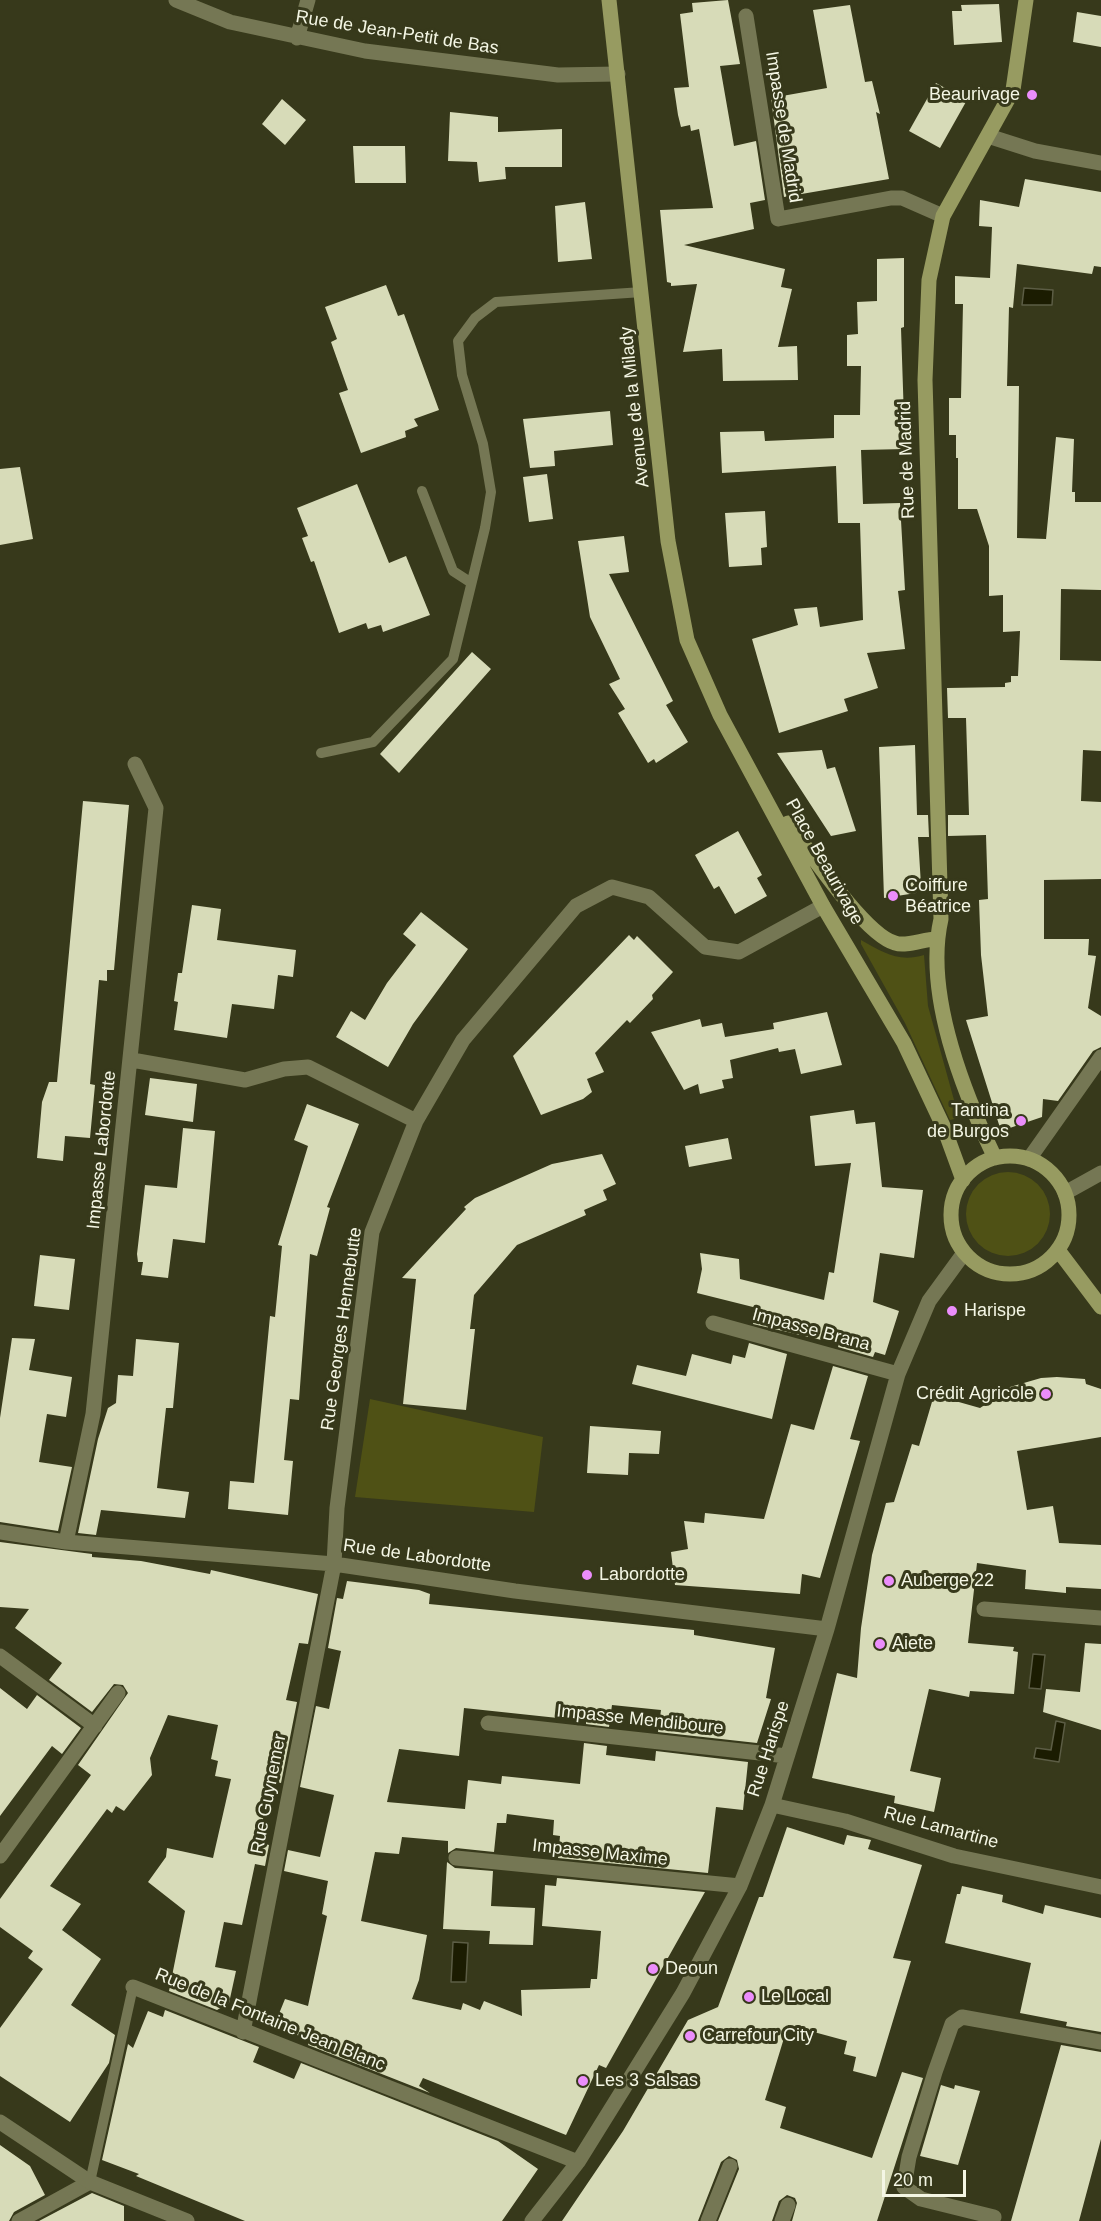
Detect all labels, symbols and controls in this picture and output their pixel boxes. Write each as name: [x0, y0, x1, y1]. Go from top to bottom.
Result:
street label: Rue de Jean-Petit de Bas: [294, 6, 500, 60]
street label: Impasse de Madrid: [760, 50, 806, 204]
place label: Beaurivage: [929, 84, 1020, 106]
marker: Beaurivage: [1025, 88, 1039, 102]
street label: Avenue de la Milady: [616, 325, 654, 489]
street label: Rue de Madrid: [894, 401, 920, 519]
street label: Place Beaurivage: [780, 795, 868, 929]
place label: Coiffure Béatrice: [905, 875, 971, 918]
marker: Coiffure Béatrice: [886, 889, 900, 903]
street label: Impasse Labordotte: [83, 1070, 121, 1230]
place label: Tantina de Burgos: [927, 1100, 1009, 1142]
marker: Tantina de Burgos: [1014, 1114, 1028, 1128]
street label: Rue Georges Hennebutte: [317, 1226, 367, 1432]
place label: Harispe: [964, 1300, 1026, 1322]
street label: Impasse Brana: [750, 1304, 872, 1356]
marker: Harispe: [945, 1304, 959, 1318]
place label: Crédit Agricole: [916, 1383, 1034, 1405]
marker: Crédit Agricole: [1039, 1387, 1053, 1401]
street label: Rue de Labordotte: [342, 1535, 492, 1577]
place label: Labordotte: [599, 1564, 685, 1586]
marker: Labordotte: [580, 1568, 594, 1582]
place label: Auberge 22: [901, 1570, 994, 1592]
marker: Auberge 22: [882, 1574, 896, 1588]
place label: Aiete: [892, 1633, 933, 1655]
marker: Aiete: [873, 1637, 887, 1651]
street label: Rue Harispe: [743, 1698, 795, 1800]
street label: Impasse Mendiboure: [555, 1700, 725, 1740]
street label: Rue Guynemer: [247, 1732, 291, 1856]
street label: Rue Lamartine: [881, 1802, 1001, 1854]
street label: Impasse Maxime: [531, 1835, 669, 1871]
place label: Deoun: [665, 1958, 718, 1980]
marker: Deoun: [646, 1962, 660, 1976]
street label: Rue de la Fontaine Jean Blanc: [152, 1964, 388, 2076]
place label: Le Local: [761, 1986, 829, 2008]
marker: Le Local: [742, 1990, 756, 2004]
place label: Carrefour City: [702, 2025, 814, 2047]
marker: Carrefour City: [683, 2029, 697, 2043]
place label: Les 3 Salsas: [595, 2070, 698, 2092]
marker: Les 3 Salsas: [576, 2074, 590, 2088]
scale bar: [885, 2158, 969, 2196]
text: 20 m: [893, 2170, 933, 2190]

